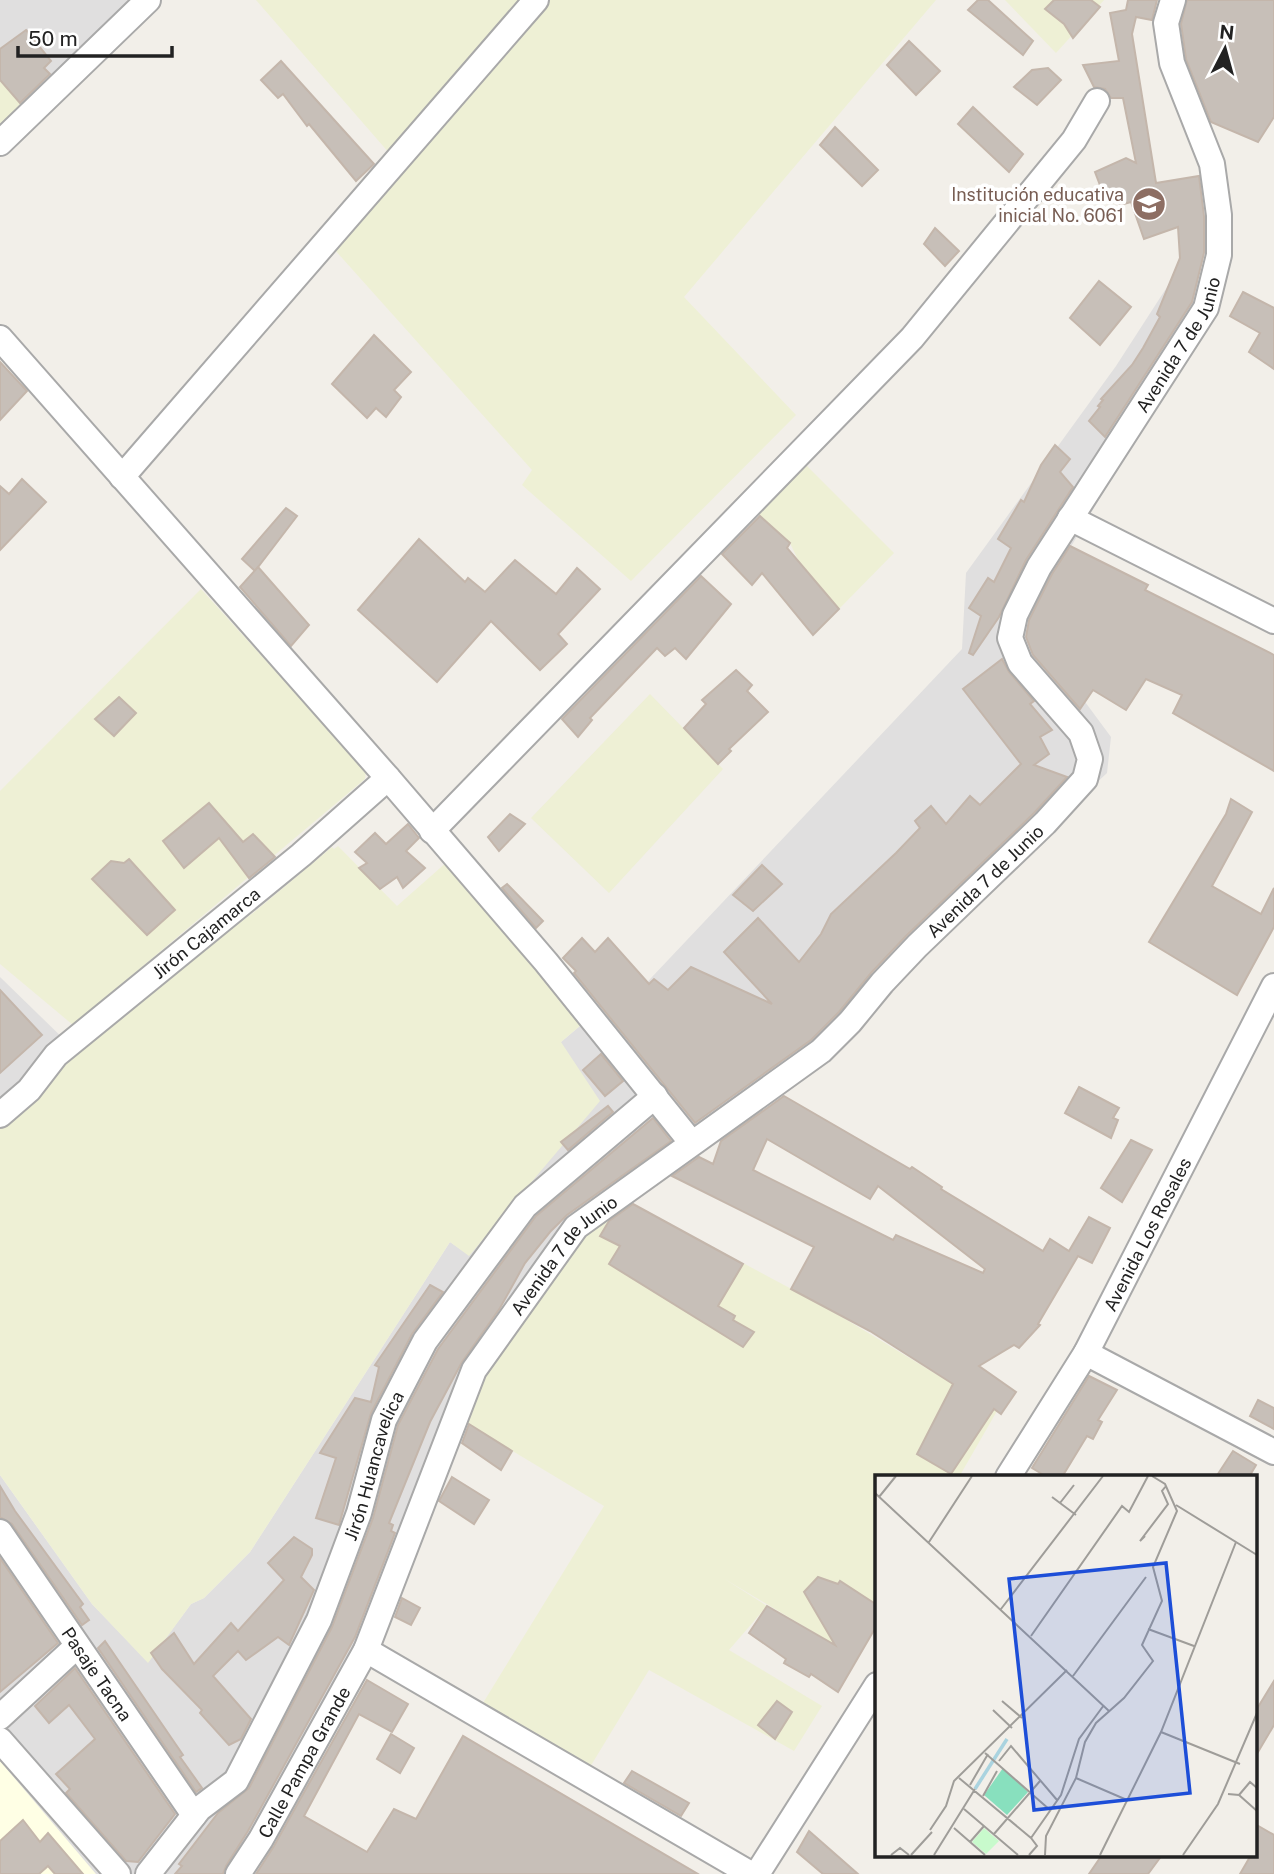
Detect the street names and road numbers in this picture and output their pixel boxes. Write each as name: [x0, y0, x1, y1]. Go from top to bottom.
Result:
street label: Avenida 7 de Junio: [1131, 275, 1224, 416]
street label: Avenida 7 de Junio: [922, 820, 1047, 942]
street label: Jirón Cajamarca: [148, 883, 264, 983]
street label: Avenida Los Rosales: [1099, 1154, 1195, 1315]
street label: Avenida 7 de Junio: [506, 1191, 621, 1319]
street label: Jirón Huancavelica: [339, 1387, 408, 1543]
street label: Pasaje Tacna: [58, 1623, 137, 1725]
street label: Calle Pampa Grande: [253, 1683, 354, 1841]

